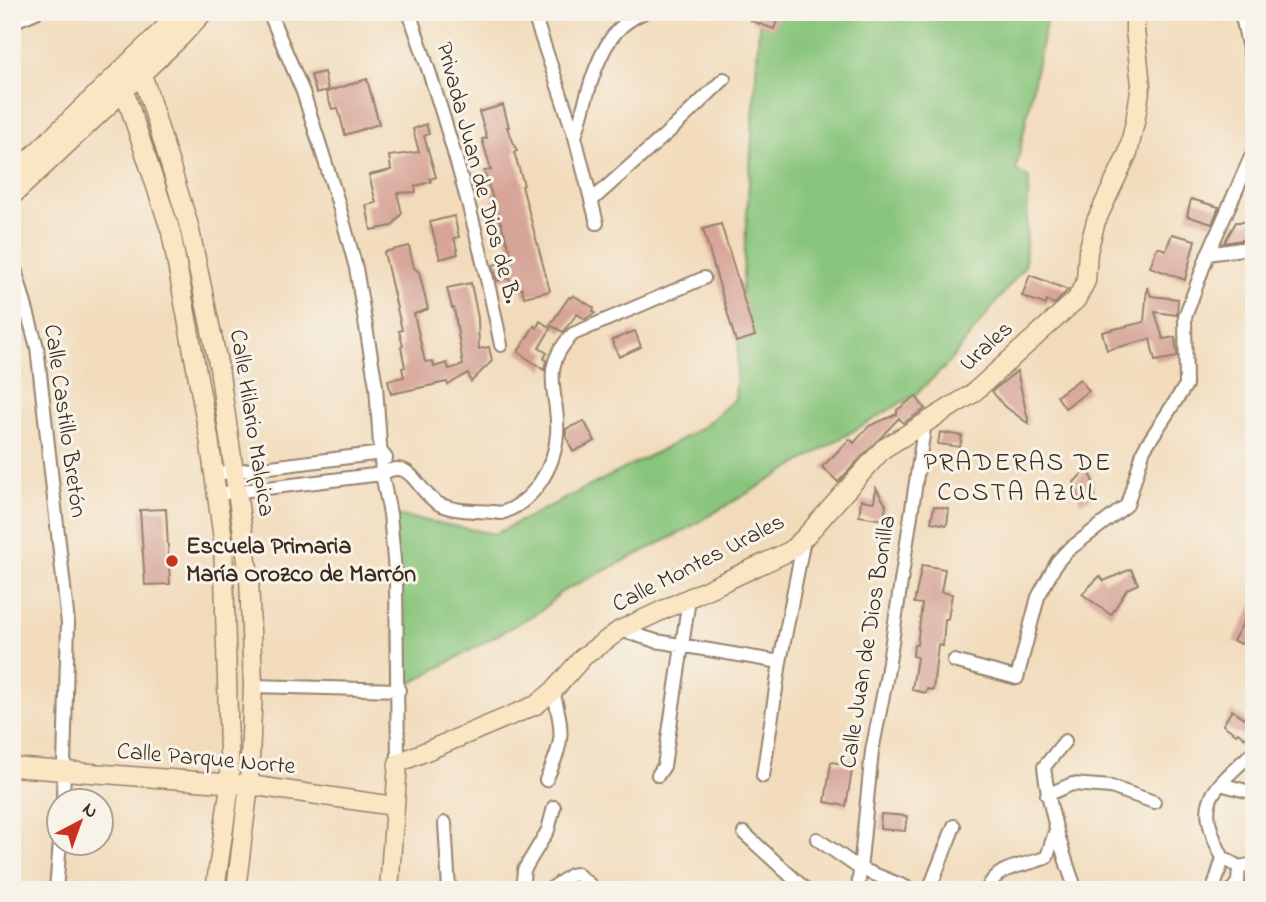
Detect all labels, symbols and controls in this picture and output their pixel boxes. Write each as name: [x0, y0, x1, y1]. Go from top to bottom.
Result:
street label: Privada Juan de Dios de B.: [425, 38, 529, 308]
street label: Urales: [952, 313, 1022, 381]
street label: Calle Castillo Bretón: [33, 322, 95, 520]
street label: Calle Hilario Malpica: [219, 327, 283, 519]
district label: PRADERAS DE COSTA AZUL: [923, 445, 1113, 513]
street label: Calle Montes Urales: [607, 505, 791, 623]
street label: Calle Juan de Dios Bonilla: [832, 513, 906, 771]
place label: Escuela Primaria María Orozco de Marrón: [186, 530, 416, 593]
marker: Escuela Primaria María Orozco de Marrón: [164, 553, 180, 569]
street label: Calle Parque Norte: [115, 735, 297, 785]
north arrow: [46, 786, 116, 856]
text: N: [76, 797, 103, 826]

